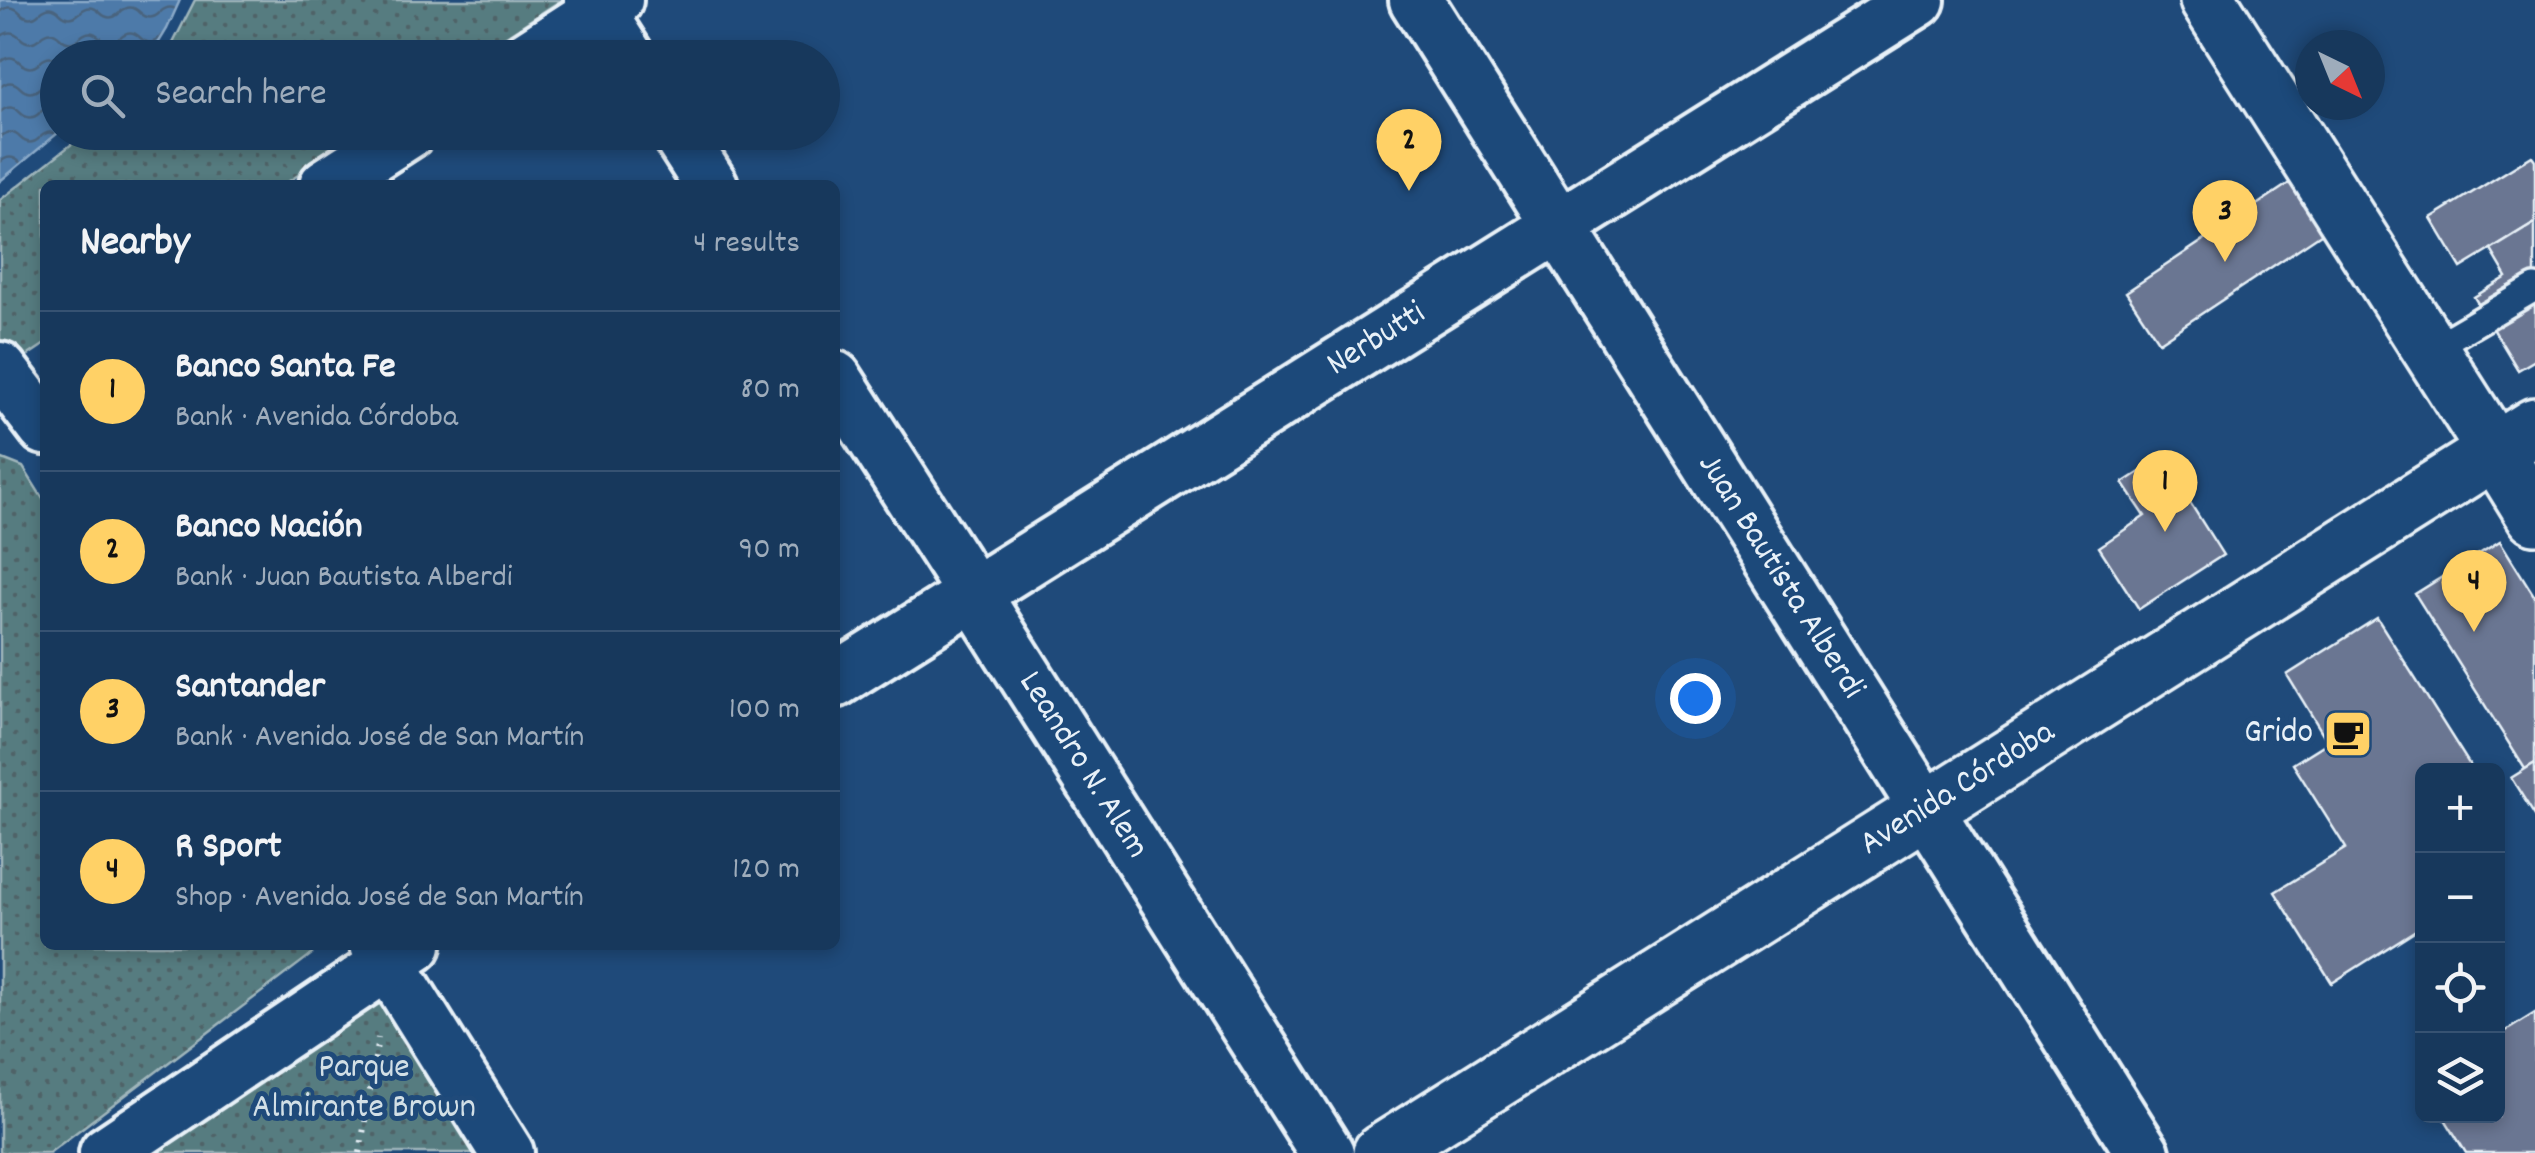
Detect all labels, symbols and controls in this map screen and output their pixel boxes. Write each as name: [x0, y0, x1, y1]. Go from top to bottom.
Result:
north arrow: [2295, 30, 2385, 120]
search box: [40, 40, 840, 150]
icon: search: [75, 68, 130, 123]
text: Search here: [155, 68, 327, 123]
pin: 2: [1376, 109, 1442, 191]
pin: 3: [2192, 180, 2258, 262]
text: Nearby: [80, 215, 190, 275]
text: 4 results: [693, 222, 800, 268]
street label: Nerbutti: [1318, 290, 1436, 390]
text: Banco Santa Fe: [175, 341, 396, 396]
text: 1: [109, 368, 116, 414]
text: 80 m: [740, 368, 800, 414]
text: Bank · Avenida Córdoba: [175, 396, 458, 442]
street label: Juan Bautista Alberdi: [1683, 444, 1876, 709]
pin: 1: [2132, 450, 2198, 532]
text: Banco Nación: [175, 501, 363, 556]
text: 2: [106, 528, 119, 574]
text: 90 m: [739, 528, 800, 574]
pin: 4: [2442, 550, 2506, 632]
text: Bank · Juan Bautista Alberdi: [175, 556, 513, 602]
text: Santander: [175, 661, 325, 716]
street label: Leandro N. Alem: [1004, 662, 1161, 869]
your location: [1670, 673, 1721, 724]
text: 3: [105, 688, 120, 734]
text: 100 m: [729, 688, 800, 734]
cafe icon: Grido: [2322, 708, 2374, 760]
street label: Avenida Córdoba: [1851, 709, 2066, 870]
place label: Grido: [2244, 709, 2313, 759]
text: Bank · Avenida José de San Martín: [175, 716, 584, 762]
map controls: [2415, 763, 2505, 1123]
button: +: [2415, 763, 2505, 853]
text: R Sport: [175, 821, 282, 876]
text: 4: [106, 848, 119, 894]
text: 120 m: [732, 848, 800, 894]
button: −: [2415, 853, 2505, 943]
text: Shop · Avenida José de San Martín: [175, 876, 584, 922]
button: locate: [2415, 943, 2505, 1033]
button: layers: [2415, 1033, 2505, 1123]
park label: Parque Almirante Brown: [252, 1044, 476, 1134]

